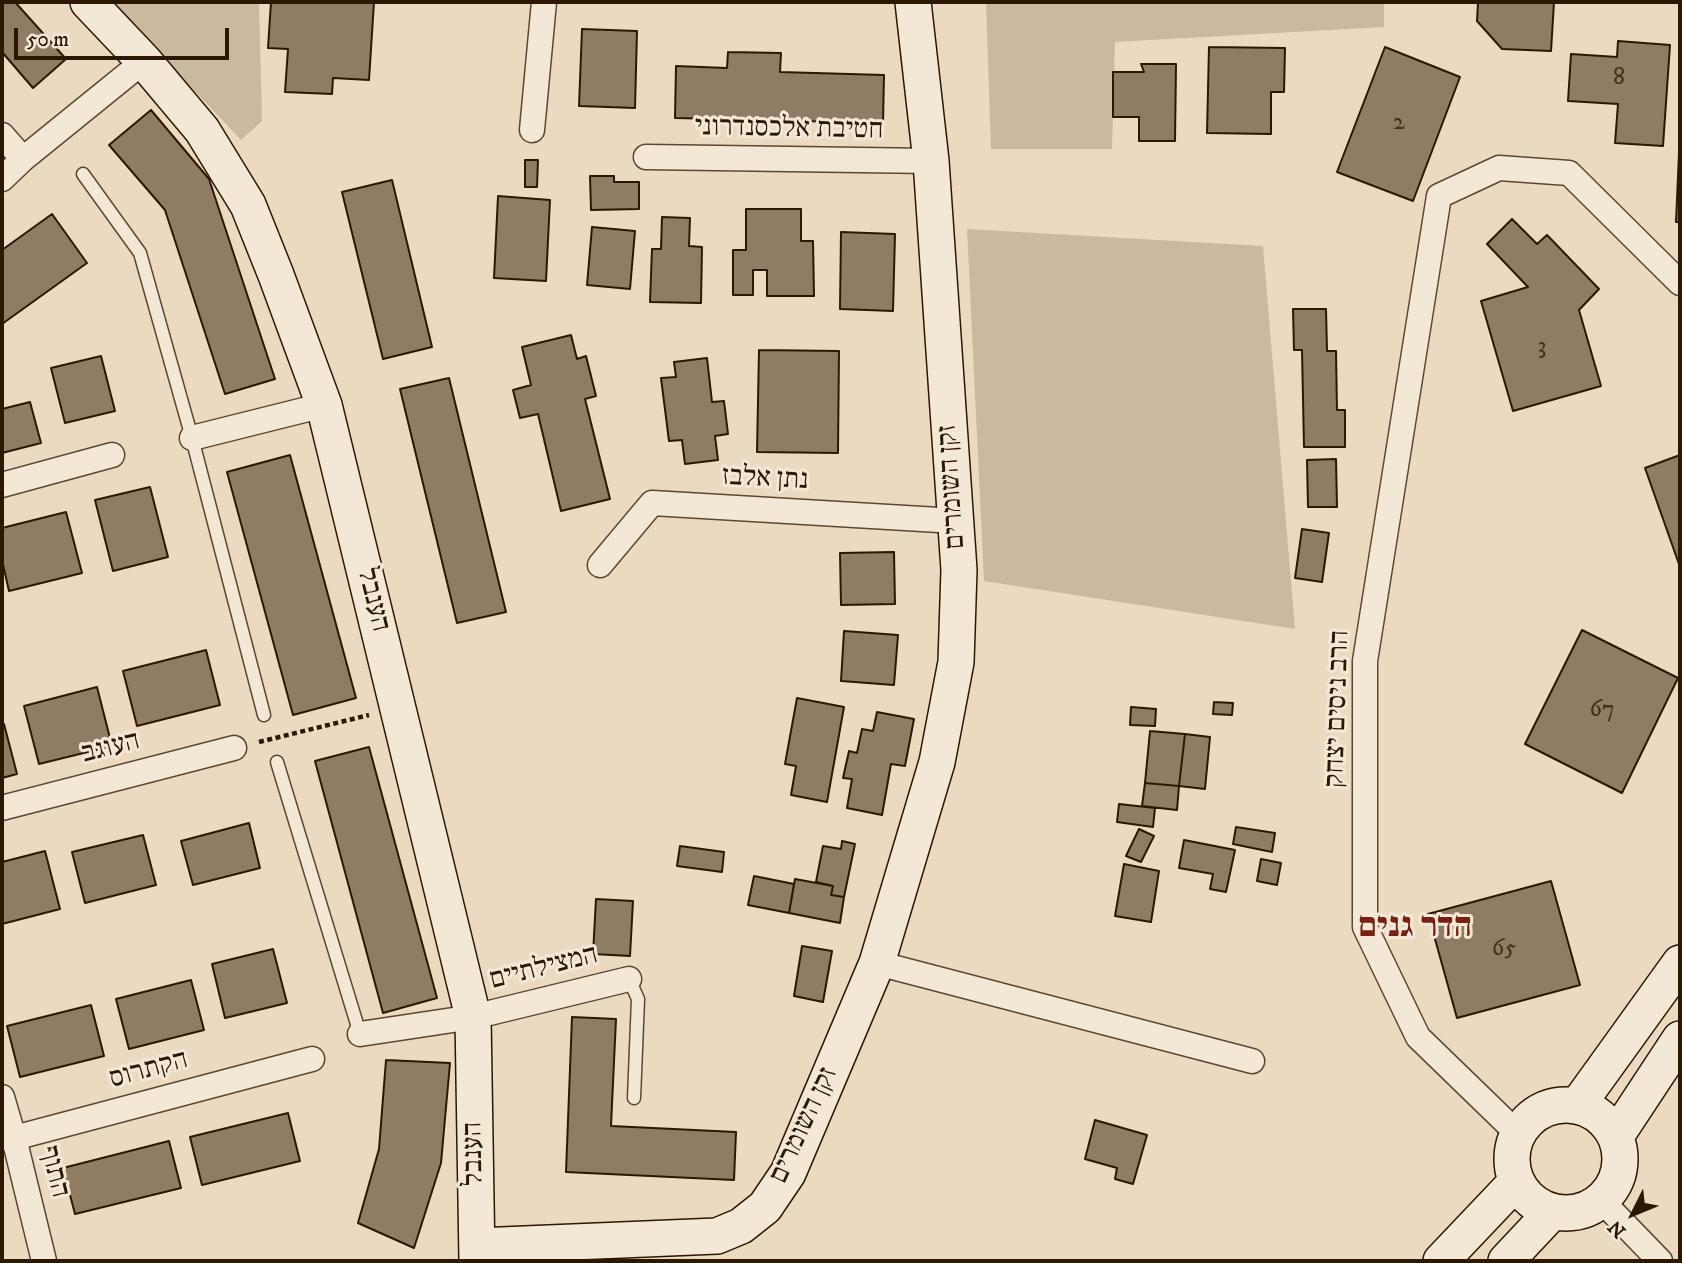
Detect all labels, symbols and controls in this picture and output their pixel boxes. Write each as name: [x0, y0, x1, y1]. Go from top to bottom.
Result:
scale bar: [18, 14, 233, 58]
text: 50 m: [27, 27, 69, 53]
house number: 8: [1613, 65, 1625, 93]
house number: 2: [1393, 110, 1405, 138]
street label: חטיבת אלכסנדרוני: [694, 112, 884, 148]
house number: 3: [1538, 334, 1546, 362]
street label: זקן השומרים: [932, 424, 974, 550]
street label: נתן אלבז: [721, 461, 809, 499]
street label: הענבל: [348, 565, 396, 635]
street label: הרב ניסים יצחק: [1319, 630, 1359, 788]
house number: 67: [1589, 697, 1615, 725]
street label: העוגב: [78, 726, 144, 772]
district label: הדר גנים: [1358, 908, 1472, 950]
house number: 65: [1492, 936, 1516, 964]
street label: המצילתיים: [486, 939, 602, 999]
street label: הקתרוס: [106, 1044, 192, 1098]
street label: זקן השומרים: [763, 1063, 847, 1189]
street label: הענבל: [458, 1121, 492, 1187]
street label: התוף: [30, 1143, 76, 1201]
north arrow: [1598, 1179, 1668, 1249]
text: N: [1604, 1215, 1631, 1242]

